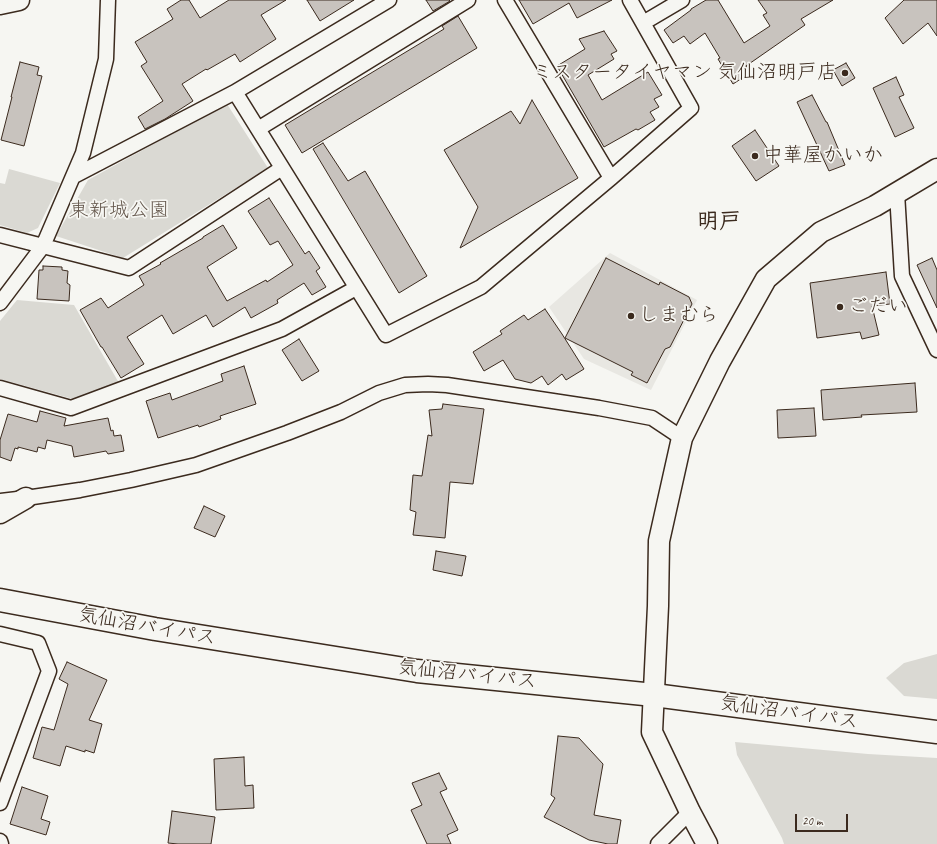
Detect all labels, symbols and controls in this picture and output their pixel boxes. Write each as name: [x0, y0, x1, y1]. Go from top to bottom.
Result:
place label: ミスタータイヤマン 気仙沼明戸店: [532, 61, 837, 85]
marker: ミスタータイヤマン 気仙沼明戸店: [840, 68, 850, 78]
place label: 中華屋かいか: [763, 144, 883, 168]
marker: 中華屋かいか: [750, 151, 760, 161]
park label: 東新城公園: [69, 199, 169, 223]
district label: 明戸: [697, 209, 741, 235]
place label: ごだい: [848, 295, 908, 319]
marker: ごだい: [835, 302, 845, 312]
place label: しまむら: [639, 304, 719, 328]
marker: しまむら: [626, 311, 636, 321]
street label: 気仙沼バイパス: [76, 603, 218, 651]
street label: 気仙沼バイパス: [396, 656, 538, 694]
street label: 気仙沼バイパス: [718, 691, 860, 735]
scale bar: [797, 806, 850, 832]
text: 20 m: [802, 813, 822, 829]

